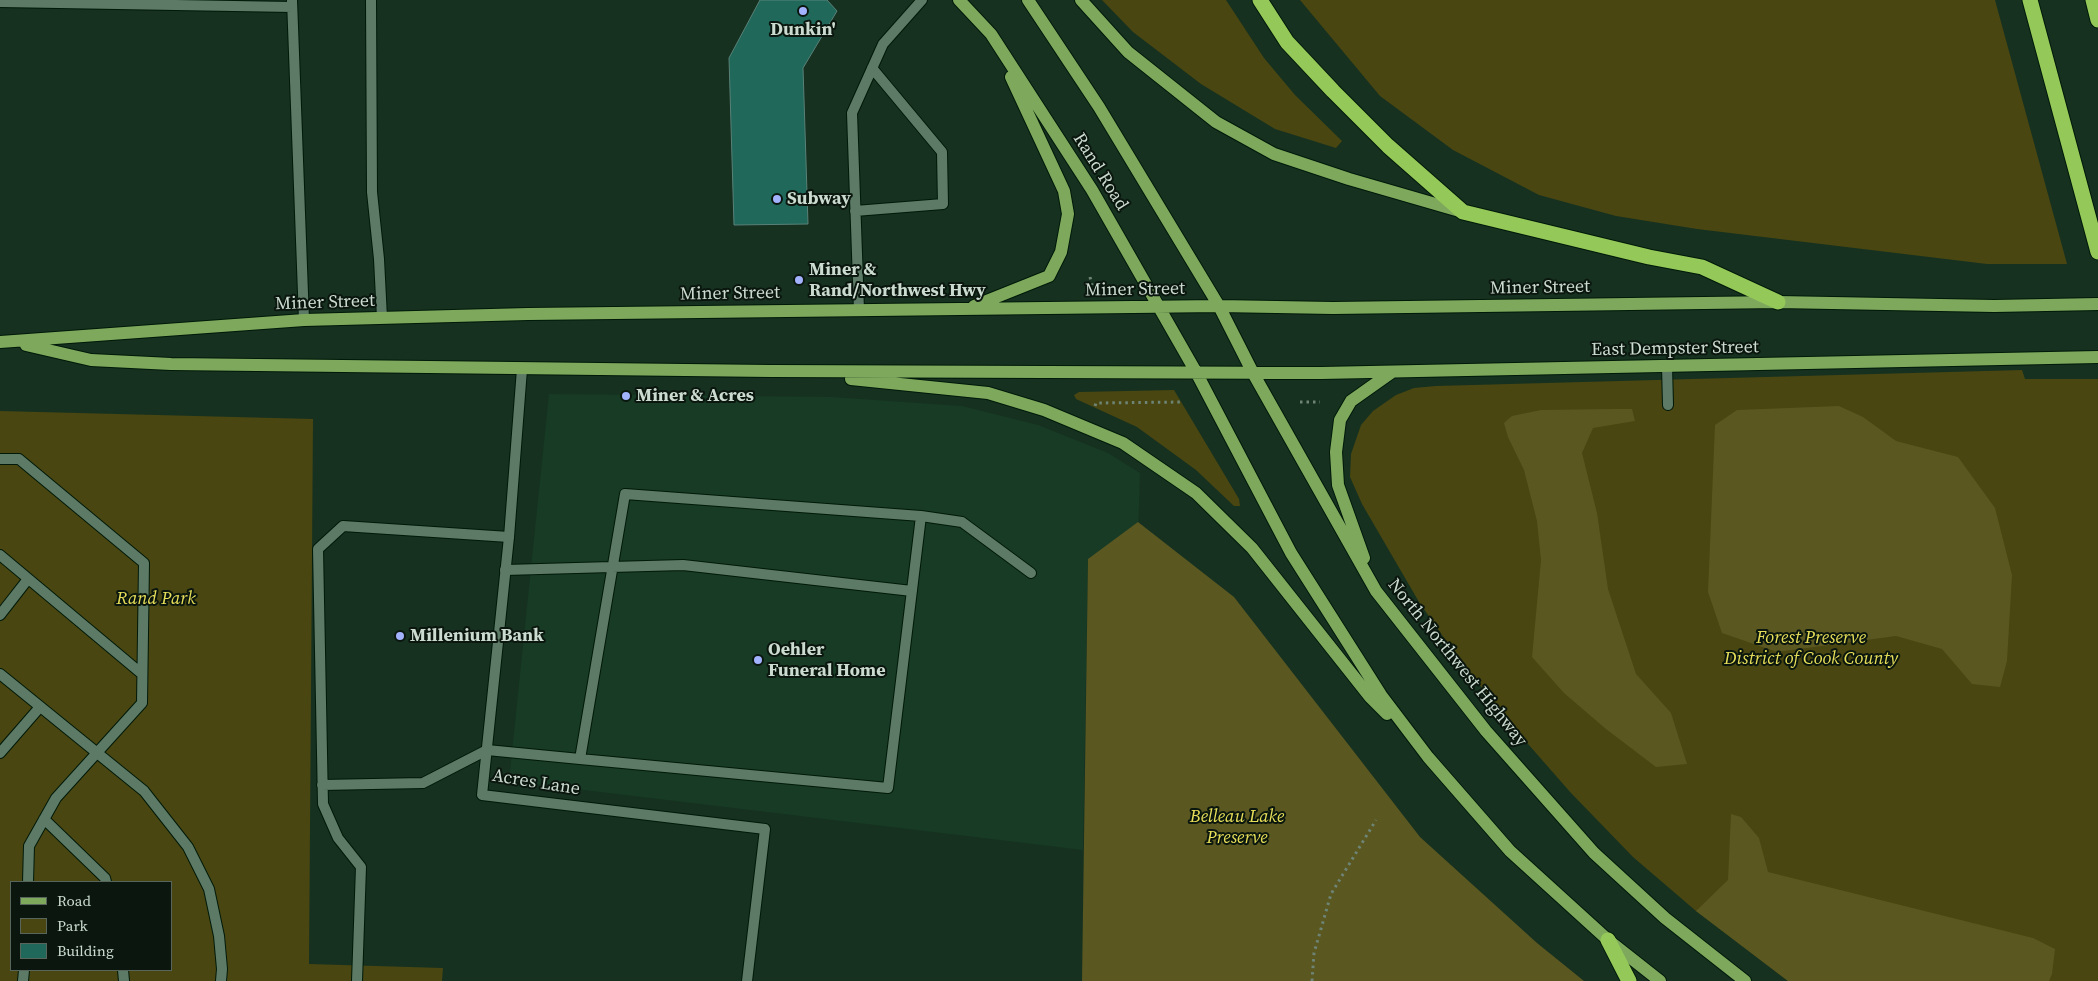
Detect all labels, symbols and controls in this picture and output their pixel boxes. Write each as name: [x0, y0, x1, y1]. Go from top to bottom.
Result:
marker: Dunkin': [797, 5, 809, 17]
place label: Dunkin': [770, 19, 836, 41]
street label: Rand Road: [1068, 129, 1132, 215]
place label: Subway: [787, 188, 851, 210]
marker: Subway: [771, 193, 783, 205]
place label: Miner & Rand/Northwest Hwy: [809, 259, 986, 302]
marker: Miner & Rand/Northwest Hwy: [793, 274, 805, 286]
street label: Miner Street: [1490, 276, 1590, 300]
street label: Miner Street: [1085, 278, 1185, 302]
street label: Miner Street: [680, 282, 780, 306]
street label: Miner Street: [275, 290, 375, 316]
street label: East Dempster Street: [1591, 337, 1759, 361]
place label: Miner & Acres: [636, 385, 754, 407]
marker: Miner & Acres: [620, 390, 632, 402]
street label: North Northwest Highway: [1383, 575, 1531, 751]
park label: Rand Park: [116, 588, 196, 610]
place label: Millenium Bank: [410, 625, 544, 647]
park label: Forest Preserve District of Cook County: [1724, 627, 1898, 670]
marker: Millenium Bank: [394, 630, 406, 642]
place label: Oehler Funeral Home: [768, 639, 886, 682]
marker: Oehler Funeral Home: [752, 654, 764, 666]
street label: Acres Lane: [490, 765, 582, 801]
park label: Belleau Lake Preserve: [1190, 806, 1284, 849]
legend: [10, 881, 172, 971]
text: Road: [57, 890, 91, 911]
text: Park: [57, 915, 88, 936]
text: Building: [57, 940, 114, 961]

